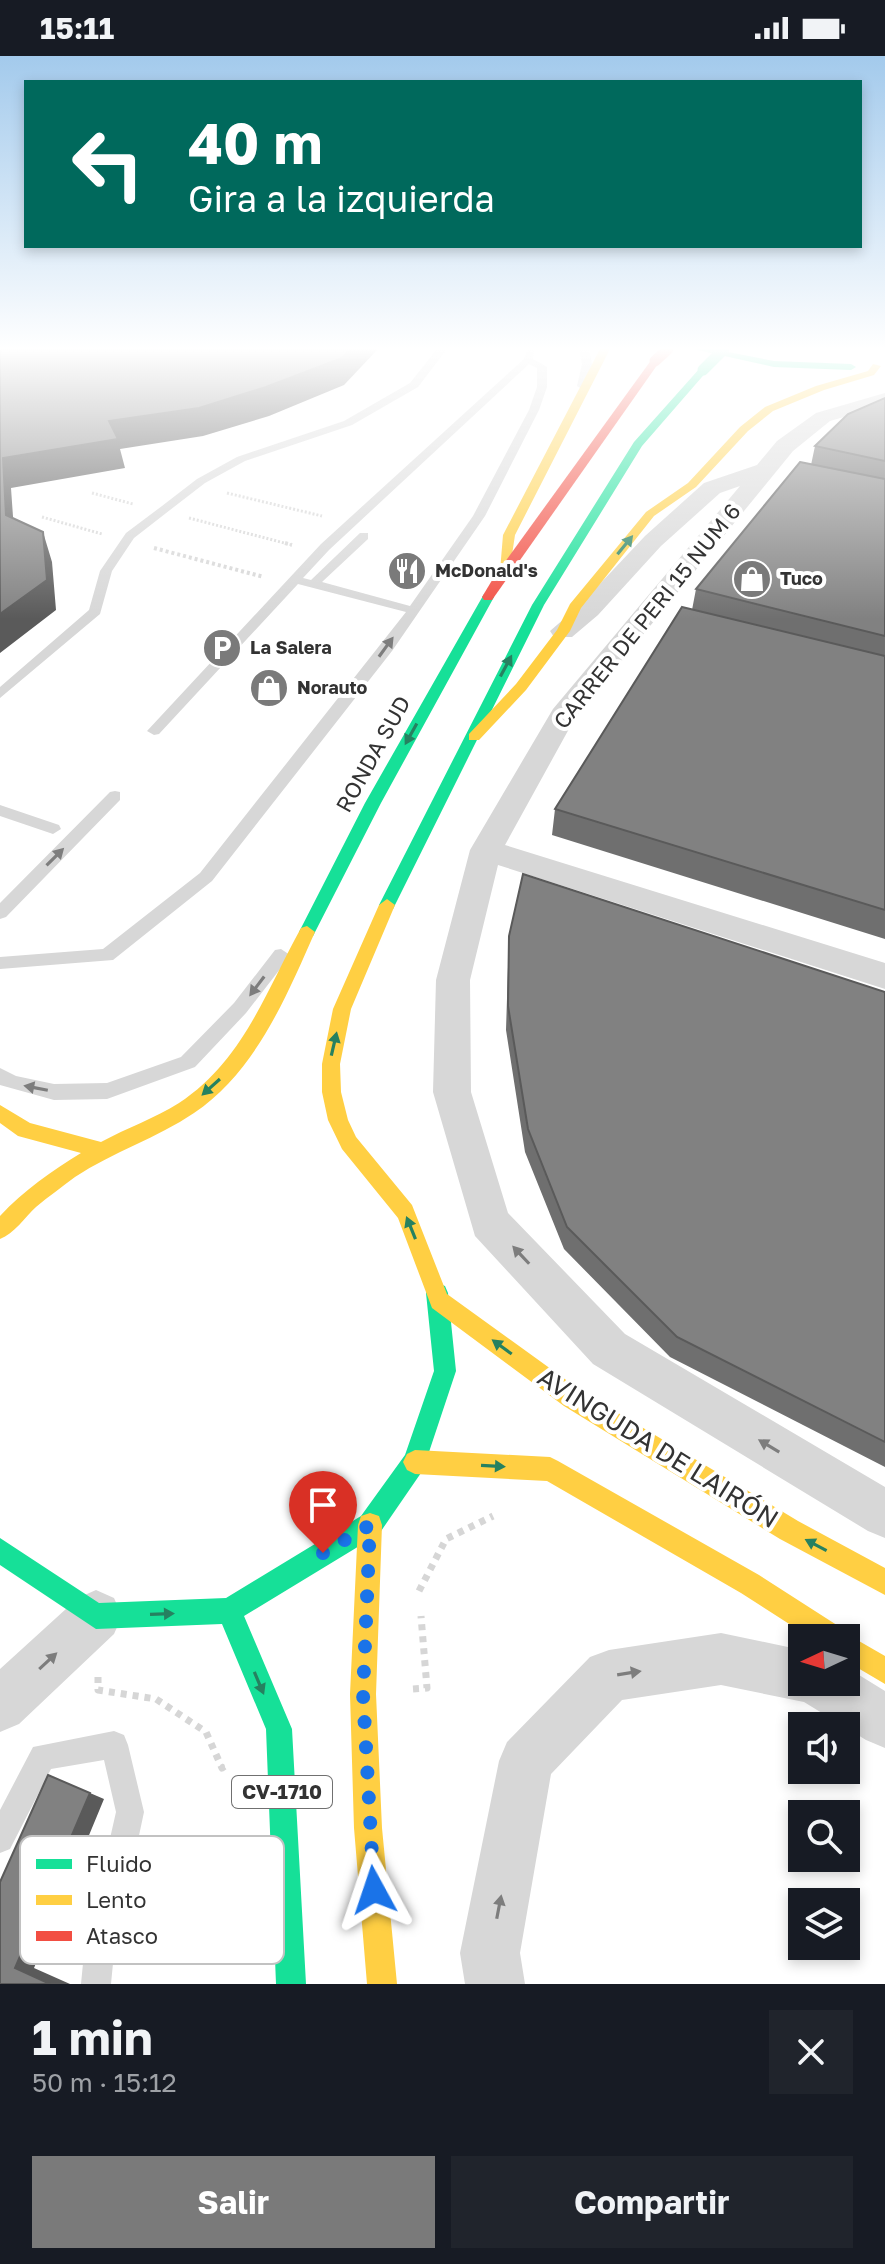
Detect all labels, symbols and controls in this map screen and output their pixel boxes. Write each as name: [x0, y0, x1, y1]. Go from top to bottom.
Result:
text: 15:11: [40, 10, 114, 46]
text: 40 m: [188, 109, 322, 176]
icon: left: [56, 112, 160, 216]
text: Gira a la izquierda: [188, 177, 495, 220]
street label: CARRER DE PERI 15 NUM 6: [547, 498, 746, 734]
one-way arrow: [616, 535, 633, 556]
restaurant icon: McDonald's: [386, 550, 428, 592]
shop icon: Tuco: [731, 558, 773, 600]
place label: McDonald's: [435, 559, 538, 581]
place label: Tuco: [780, 567, 823, 589]
parking icon: La Salera: [201, 627, 243, 669]
place label: La Salera: [250, 636, 332, 658]
one-way arrow: [378, 637, 394, 658]
one-way arrow: [499, 655, 513, 677]
shop icon: Norauto: [248, 667, 290, 709]
place label: Norauto: [297, 676, 368, 698]
street label: RONDA SUD: [330, 691, 416, 817]
one-way arrow: [404, 723, 418, 745]
one-way arrow: [45, 848, 64, 867]
one-way arrow: [249, 976, 265, 997]
one-way arrow: [328, 1031, 341, 1056]
one-way arrow: [201, 1078, 220, 1096]
one-way arrow: [23, 1081, 48, 1094]
one-way arrow: [404, 1216, 417, 1240]
one-way arrow: [512, 1246, 530, 1265]
one-way arrow: [492, 1339, 512, 1355]
street label: AVINGUDA DE LAIRÓN: [532, 1361, 784, 1534]
one-way arrow: [758, 1440, 780, 1454]
one-way arrow: [481, 1459, 506, 1472]
pin: [289, 1471, 357, 1553]
icon: arrive: [301, 1483, 345, 1527]
one-way arrow: [805, 1539, 828, 1552]
one-way arrow: [150, 1607, 175, 1620]
north arrow: [788, 1624, 860, 1696]
map controls: [788, 1624, 860, 1960]
one-way arrow: [38, 1652, 57, 1670]
one-way arrow: [617, 1666, 642, 1679]
one-way arrow: [253, 1671, 266, 1694]
button: sound: [788, 1712, 860, 1784]
road number: CV-1710: [232, 1776, 332, 1808]
button: search: [788, 1800, 860, 1872]
legend: [20, 1836, 284, 1964]
position arrow: [332, 1848, 416, 1932]
text: Fluido: [86, 1850, 152, 1877]
text: Lento: [86, 1886, 146, 1913]
button: layers: [788, 1888, 860, 1960]
one-way arrow: [493, 1894, 505, 1919]
text: Atasco: [86, 1922, 158, 1949]
text: 1 min: [32, 2008, 153, 2066]
button: close: [769, 2010, 853, 2094]
text: 50 m · 15:12: [32, 2067, 177, 2098]
button: Salir: [32, 2156, 435, 2248]
button: Compartir: [451, 2156, 853, 2248]

